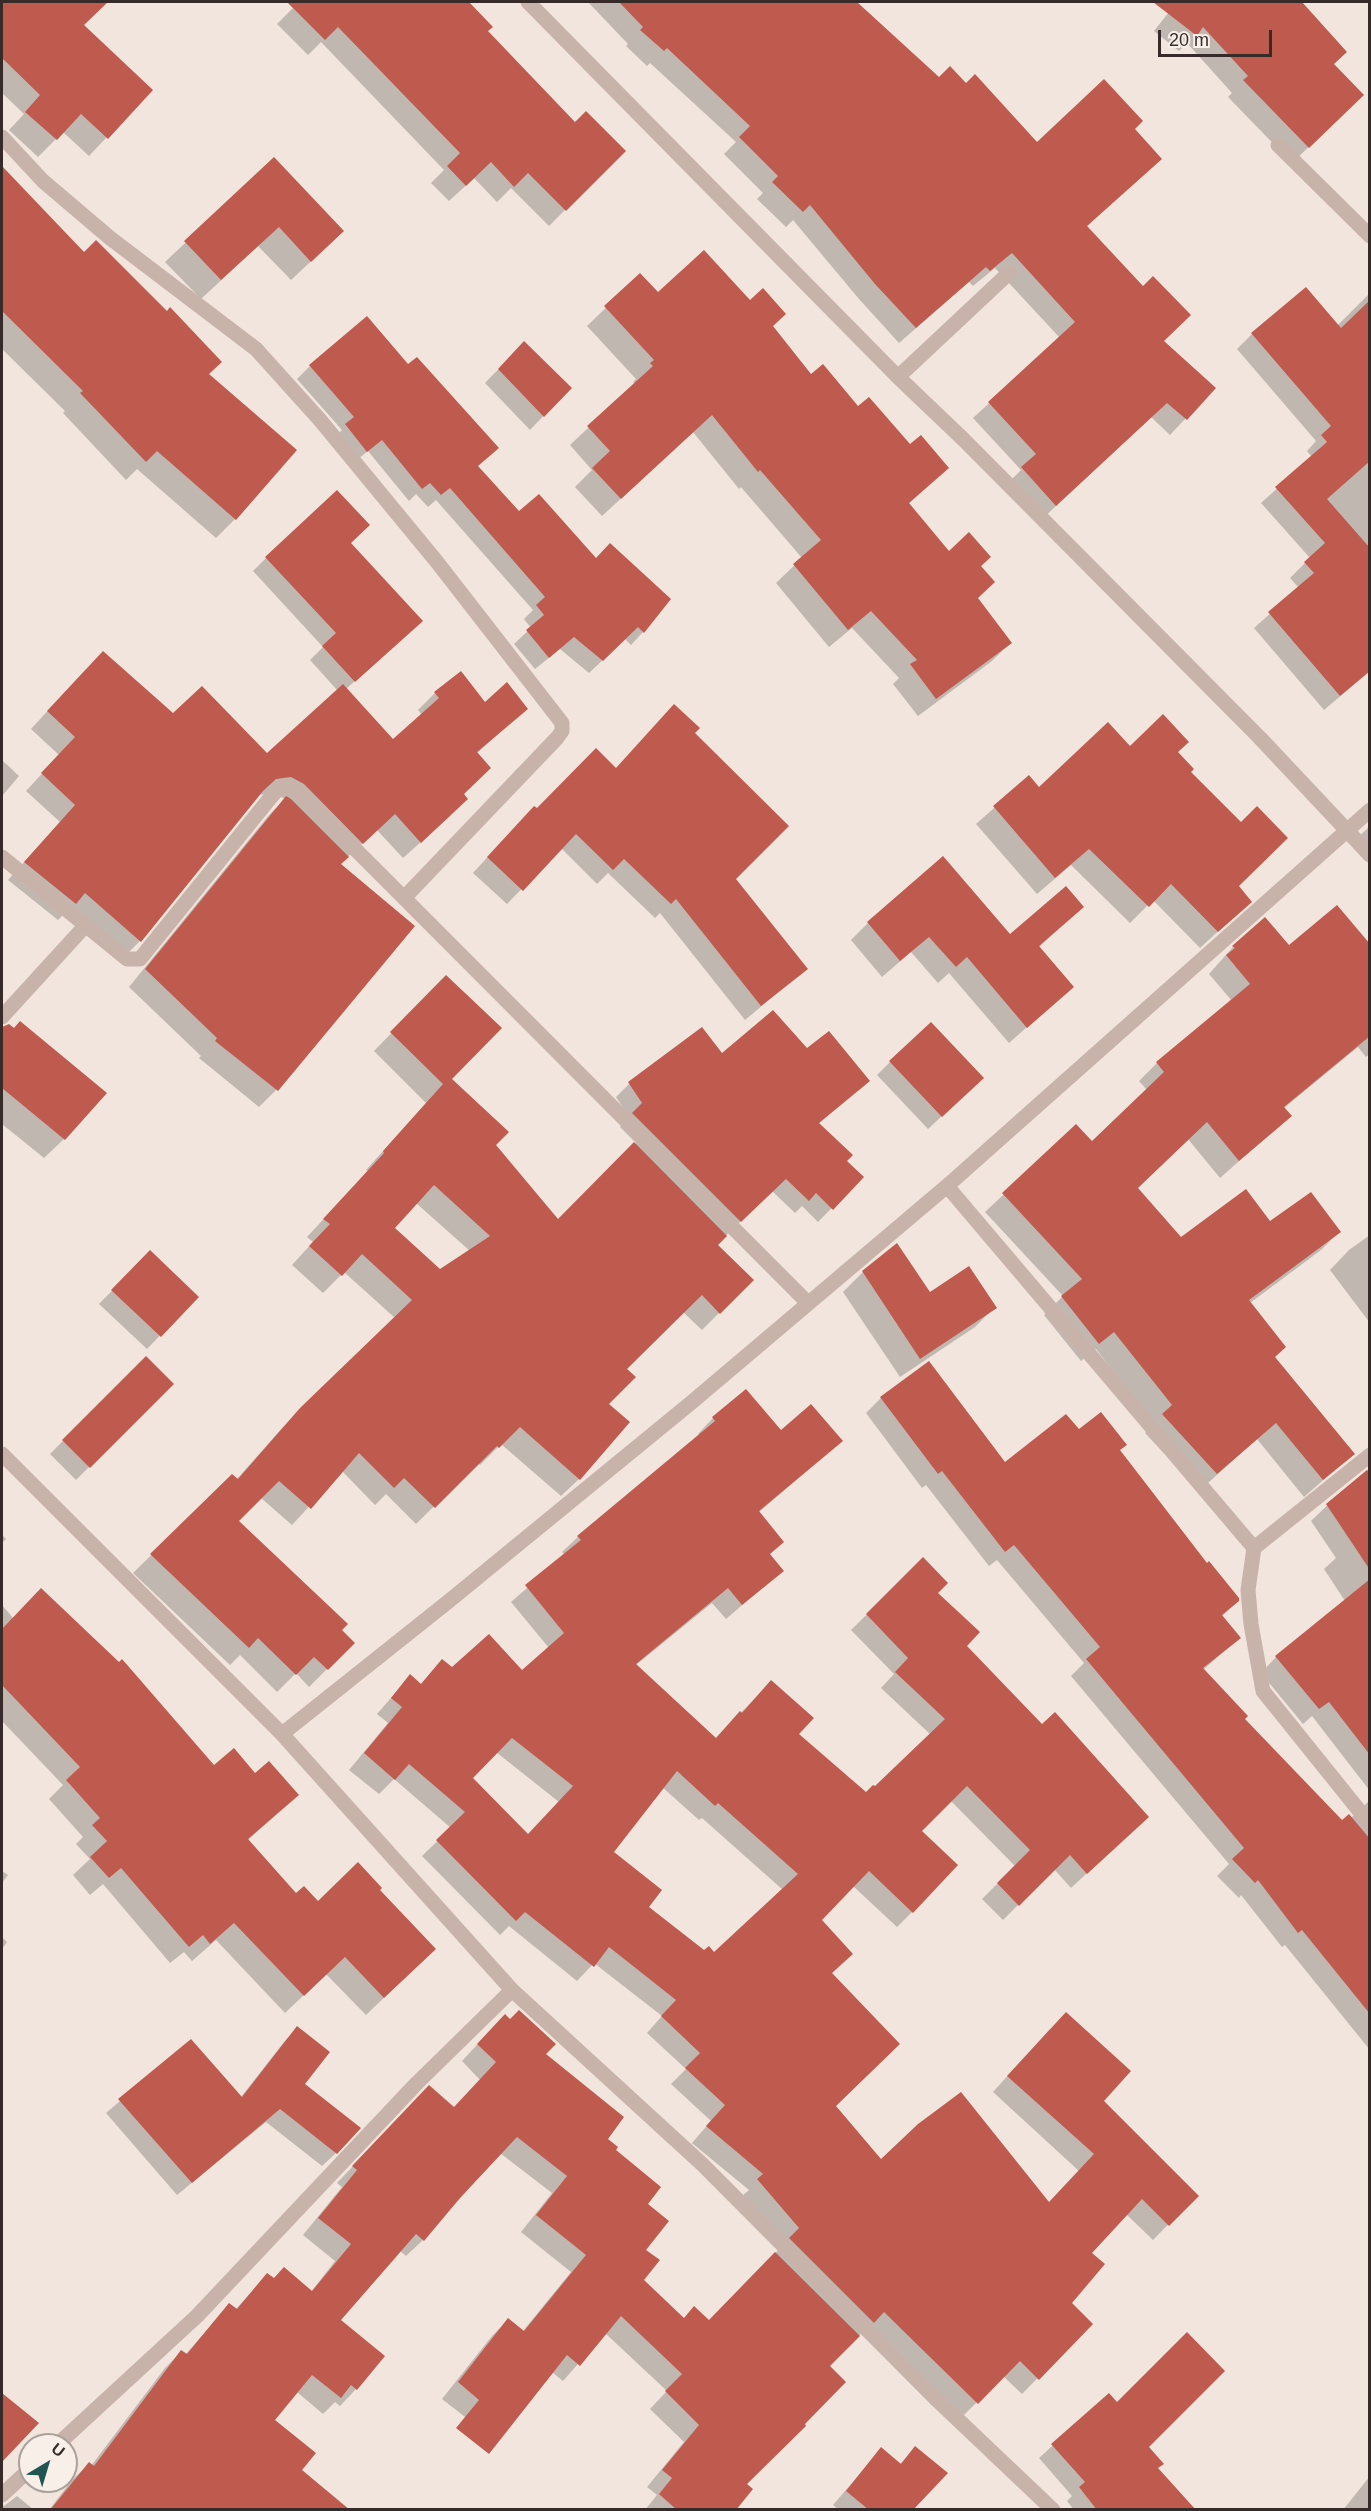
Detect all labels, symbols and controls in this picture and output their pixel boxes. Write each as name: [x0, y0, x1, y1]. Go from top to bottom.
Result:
scale bar: [1161, 18, 1275, 56]
text: 20 m: [1169, 30, 1209, 50]
north arrow: [18, 2433, 78, 2493]
text: U: [48, 2440, 68, 2460]

